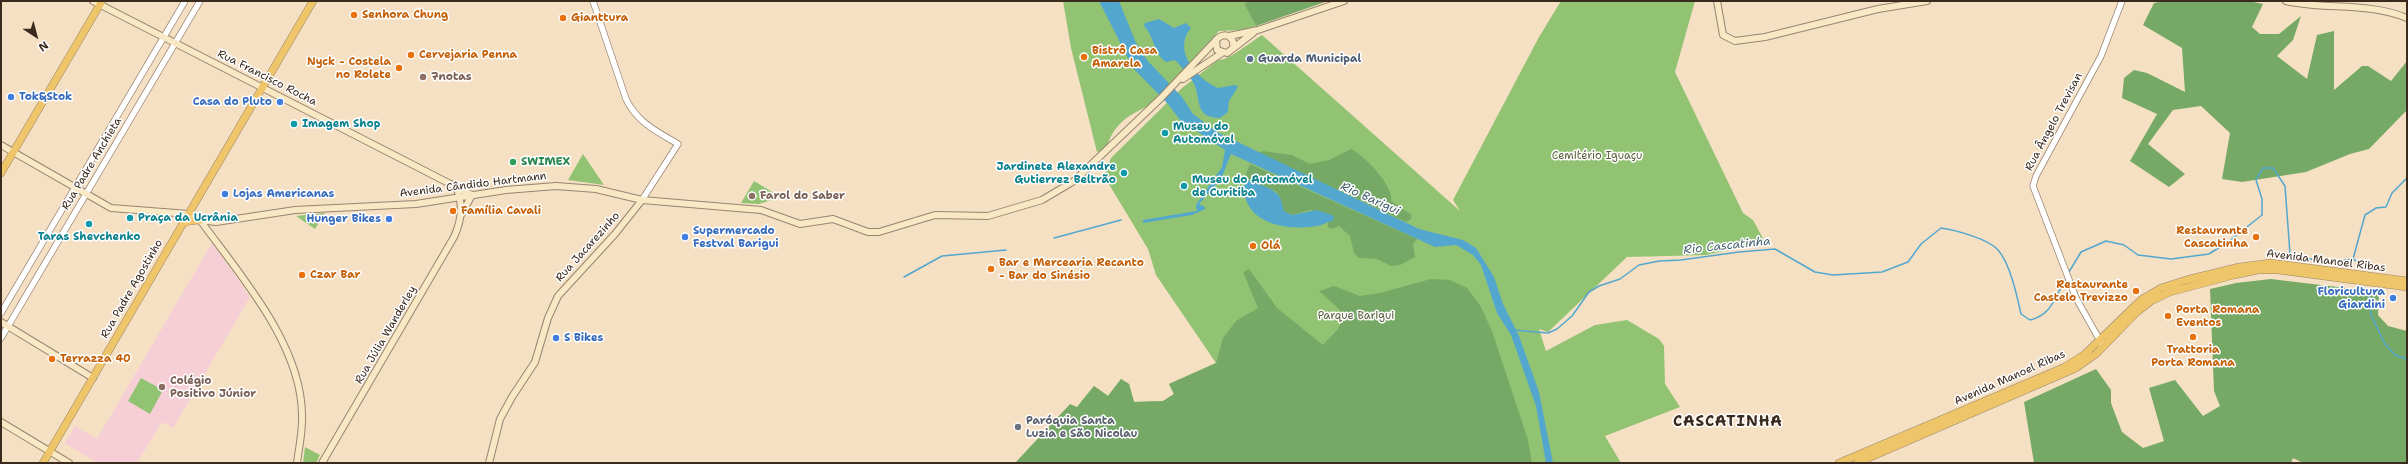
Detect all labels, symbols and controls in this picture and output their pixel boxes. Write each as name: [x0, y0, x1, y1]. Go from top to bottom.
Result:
place label: Senhora Chung: [362, 8, 448, 22]
marker: Senhora Chung: [349, 10, 359, 20]
place label: Gianttura: [571, 11, 628, 25]
marker: Gianttura: [558, 13, 568, 23]
north arrow: [16, 16, 56, 56]
text: N: [35, 37, 51, 55]
place label: Bistrô Casa Amarela: [1092, 44, 1157, 70]
street label: Rua Francisco Rocha: [215, 47, 319, 109]
place label: Cervejaria Penna: [419, 48, 517, 62]
marker: Cervejaria Penna: [406, 50, 416, 60]
marker: Bistrô Casa Amarela: [1079, 52, 1089, 62]
place label: Guarda Municipal: [1258, 52, 1361, 66]
marker: Guarda Municipal: [1245, 54, 1255, 64]
place label: Nyck - Costela no Rolete: [307, 55, 391, 81]
marker: Nyck - Costela no Rolete: [394, 63, 404, 73]
place label: 7notas: [431, 70, 471, 84]
street label: Rua Ângelo Trevisan: [2023, 71, 2085, 173]
marker: 7notas: [418, 72, 428, 82]
place label: Tok&Stok: [19, 90, 72, 104]
marker: Tok&Stok: [6, 92, 16, 102]
place label: Casa do Pluto: [193, 95, 272, 109]
marker: Casa do Pluto: [275, 97, 285, 107]
street label: Rua Padre Anchieta: [59, 116, 125, 212]
place label: Imagem Shop: [302, 117, 380, 131]
marker: Imagem Shop: [289, 119, 299, 129]
place label: Museu do Automóvel: [1173, 120, 1234, 146]
marker: Museu do Automóvel: [1160, 128, 1170, 138]
park label: Cemitério Iguaçu: [1552, 149, 1642, 163]
place label: SWIMEX: [521, 155, 570, 169]
marker: SWIMEX: [508, 157, 518, 167]
place label: Jardinete Alexandre Gutierrez Beltrão: [997, 160, 1116, 186]
marker: Jardinete Alexandre Gutierrez Beltrão: [1119, 168, 1129, 178]
street label: Avenida Cândido Hartmann: [399, 169, 547, 201]
place label: Museu do Automóvel de Curitiba: [1192, 173, 1313, 199]
water label: Rio Barigui: [1338, 179, 1402, 219]
marker: Museu do Automóvel de Curitiba: [1179, 181, 1189, 191]
place label: Lojas Americanas: [233, 187, 334, 201]
marker: Lojas Americanas: [220, 189, 230, 199]
place label: Farol do Saber: [760, 189, 845, 203]
marker: Farol do Saber: [747, 191, 757, 201]
place label: Família Cavali: [461, 204, 541, 218]
marker: Família Cavali: [448, 206, 458, 216]
street label: Rua Jacarezinho: [553, 209, 623, 285]
place label: Praça da Ucrânia: [138, 211, 238, 225]
place label: Hunger Bikes: [306, 212, 381, 226]
marker: Praça da Ucrânia: [125, 213, 135, 223]
marker: Hunger Bikes: [384, 214, 394, 224]
marker: Taras Shevchenko: [84, 219, 94, 229]
place label: Supermercado Festval Barigui: [693, 224, 779, 250]
place label: Restaurante Cascatinha: [2176, 224, 2248, 250]
place label: Taras Shevchenko: [38, 230, 140, 244]
marker: Supermercado Festval Barigui: [680, 232, 690, 242]
marker: Restaurante Cascatinha: [2251, 232, 2261, 242]
water label: Rio Cascatinha: [1683, 234, 1771, 258]
street label: Rua Padre Agostinho: [98, 237, 166, 341]
place label: Olá: [1261, 239, 1280, 253]
marker: Olá: [1248, 241, 1258, 251]
street label: Avenida Manoel Ribas: [2266, 247, 2386, 275]
place label: Bar e Mercearia Recanto - Bar do Sinésio: [999, 256, 1144, 282]
marker: Bar e Mercearia Recanto - Bar do Sinésio: [986, 264, 996, 274]
place label: Czar Bar: [310, 268, 360, 282]
marker: Czar Bar: [297, 270, 307, 280]
place label: Restaurante Castelo Trevizzo: [2034, 278, 2128, 304]
street label: Rua Júlia Wanderley: [353, 284, 419, 386]
place label: Floricultura Giardini: [2317, 285, 2385, 311]
marker: Restaurante Castelo Trevizzo: [2131, 286, 2141, 296]
marker: Floricultura Giardini: [2388, 293, 2398, 303]
place label: Porta Romana Eventos: [2176, 303, 2259, 329]
park label: Parque Barigui: [1318, 309, 1394, 323]
marker: Porta Romana Eventos: [2163, 311, 2173, 321]
place label: S Bikes: [564, 331, 603, 345]
marker: Trattoria Porta Romana: [2188, 332, 2198, 342]
marker: S Bikes: [551, 333, 561, 343]
place label: Trattoria Porta Romana: [2151, 343, 2235, 369]
street label: Avenida Manoel Ribas: [1952, 348, 2068, 408]
place label: Terrazza 40: [60, 352, 131, 366]
marker: Terrazza 40: [47, 354, 57, 364]
place label: Colégio Positivo Júnior: [170, 374, 256, 400]
marker: Colégio Positivo Júnior: [157, 382, 167, 392]
district label: CASCATINHA: [1673, 413, 1783, 431]
place label: Paróquia Santa Luzia e São Nicolau: [1026, 414, 1138, 440]
marker: Paróquia Santa Luzia e São Nicolau: [1013, 422, 1023, 432]

